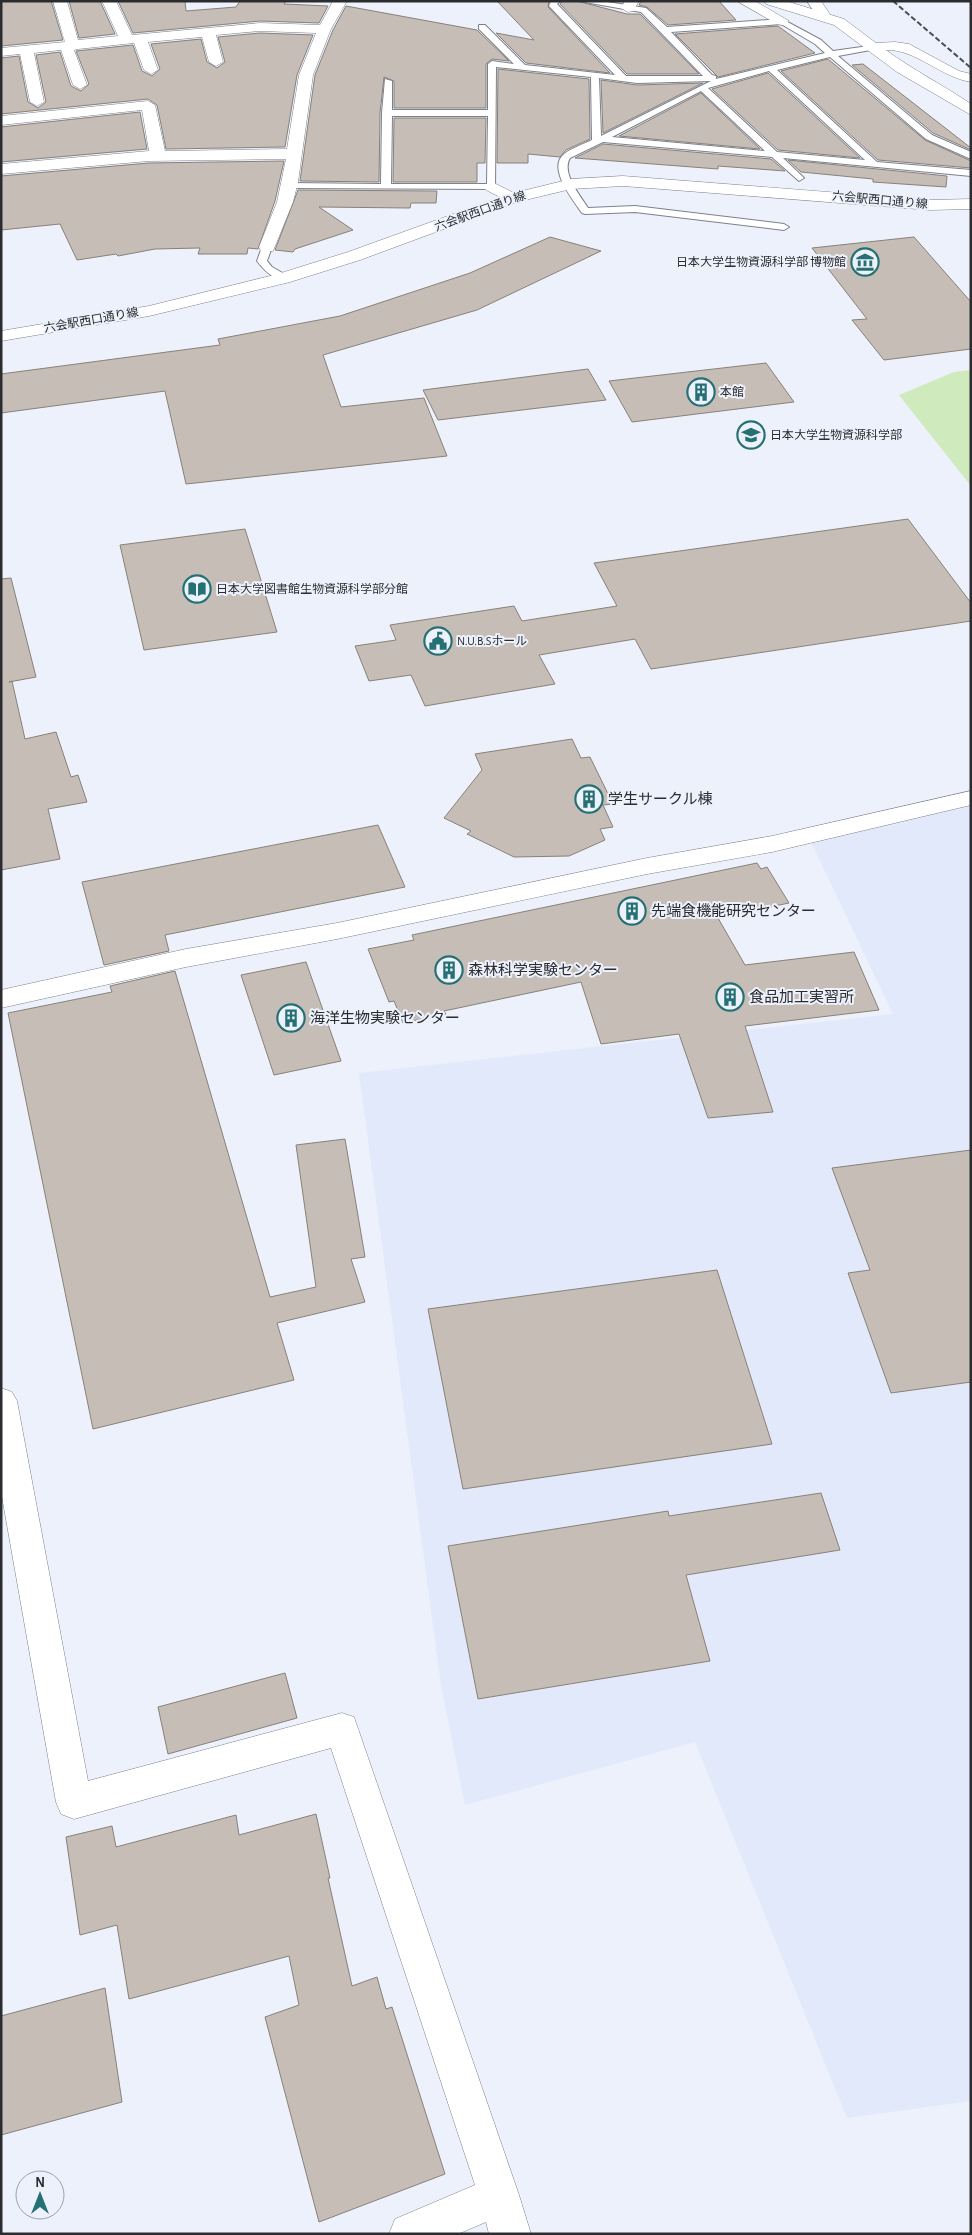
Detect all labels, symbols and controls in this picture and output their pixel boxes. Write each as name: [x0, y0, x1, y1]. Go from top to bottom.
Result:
street label: 六会駅西口通り線: [432, 188, 527, 233]
street label: 六会駅西口通り線: [832, 189, 928, 210]
museum icon: 日本大学生物資源科学部 博物館: [850, 247, 880, 277]
place label: 日本大学生物資源科学部 博物館: [676, 255, 846, 268]
street label: 六会駅西口通り線: [43, 305, 139, 334]
building icon: 本館: [686, 377, 716, 407]
place label: 本館: [720, 386, 744, 398]
school or university icon: 日本大学生物資源科学部: [736, 420, 766, 450]
place label: 日本大学生物資源科学部: [770, 428, 902, 441]
library icon: 日本大学図書館生物資源科学部分館: [182, 574, 212, 604]
place label: 日本大学図書館生物資源科学部分館: [216, 582, 408, 595]
public building icon: N.U.B.Sホール: [423, 626, 453, 656]
place label: N.U.B.Sホール: [457, 635, 527, 647]
building icon: 学生サークル棟: [574, 784, 604, 814]
place label: 学生サークル棟: [608, 790, 713, 807]
building icon: 先端食機能研究センター: [617, 896, 647, 926]
place label: 先端食機能研究センター: [651, 902, 816, 919]
building icon: 森林科学実験センター: [434, 955, 464, 985]
place label: 森林科学実験センター: [468, 962, 618, 978]
building icon: 食品加工実習所: [715, 982, 745, 1012]
place label: 食品加工実習所: [749, 989, 854, 1005]
building icon: 海洋生物実験センター: [276, 1003, 306, 1033]
place label: 海洋生物実験センター: [310, 1010, 460, 1026]
north arrow: [15, 2170, 65, 2220]
text: N: [35, 2176, 45, 2190]

